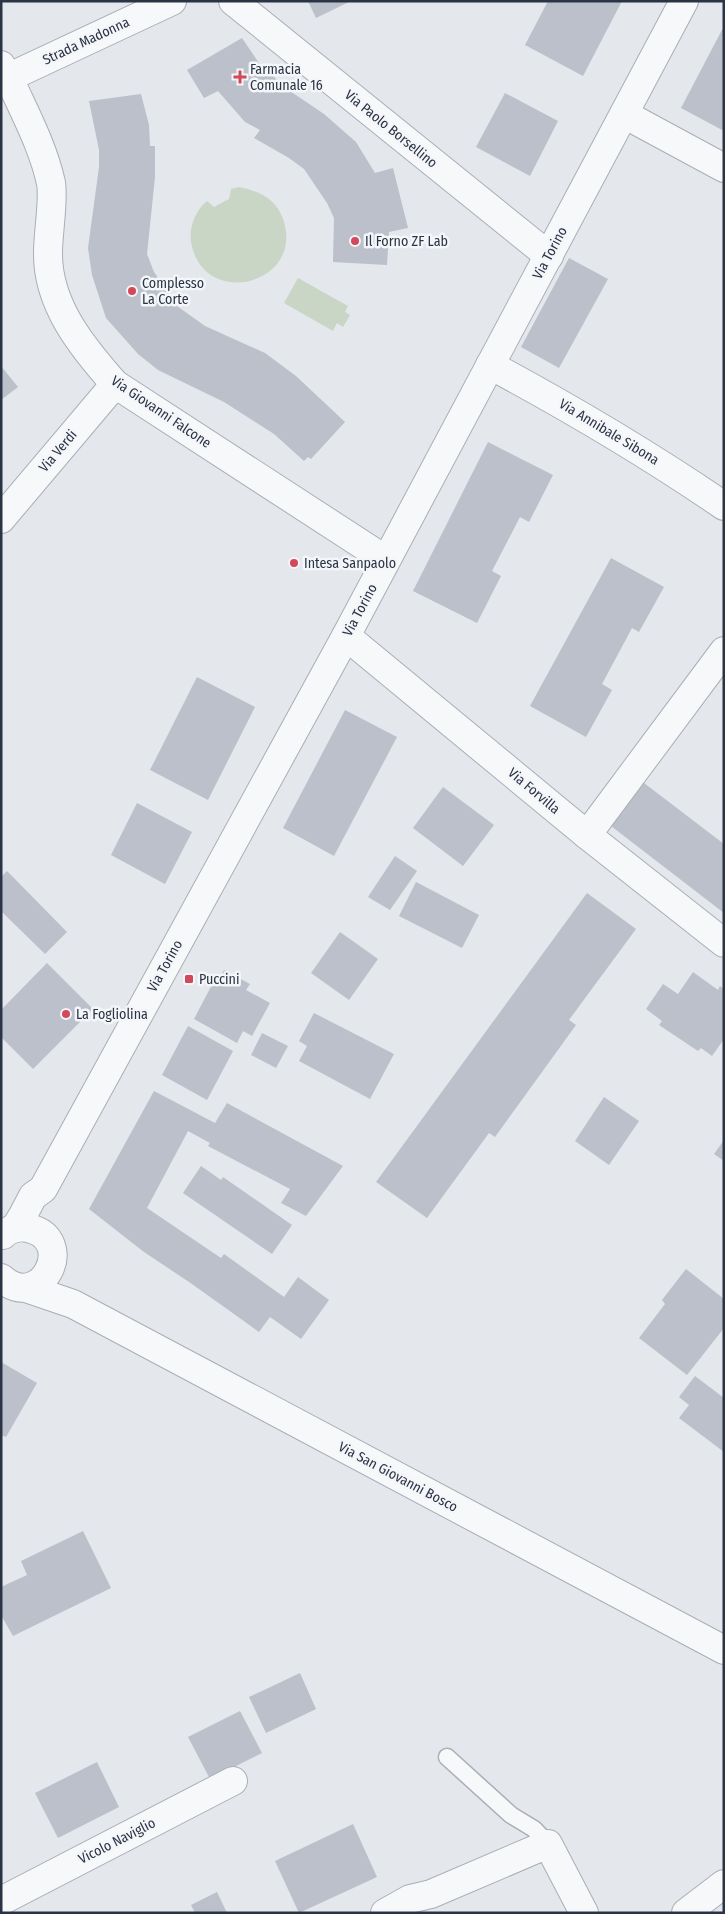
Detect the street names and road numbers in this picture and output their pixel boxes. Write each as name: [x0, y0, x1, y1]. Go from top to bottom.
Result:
street label: Strada Madonna: [40, 13, 132, 69]
street label: Via Paolo Borsellino: [341, 86, 441, 172]
street label: Via Torino: [529, 224, 571, 282]
street label: Via Giovanni Falcone: [108, 372, 214, 452]
street label: Via Annibale Sibona: [556, 395, 662, 469]
street label: Via Verdi: [35, 426, 81, 476]
street label: Via Torino: [339, 581, 381, 639]
street label: Via Forvilla: [505, 764, 564, 818]
street label: Via Torino: [144, 937, 186, 995]
street label: Via San Giovanni Bosco: [335, 1438, 461, 1516]
street label: Vicolo Naviglio: [76, 1814, 158, 1868]

